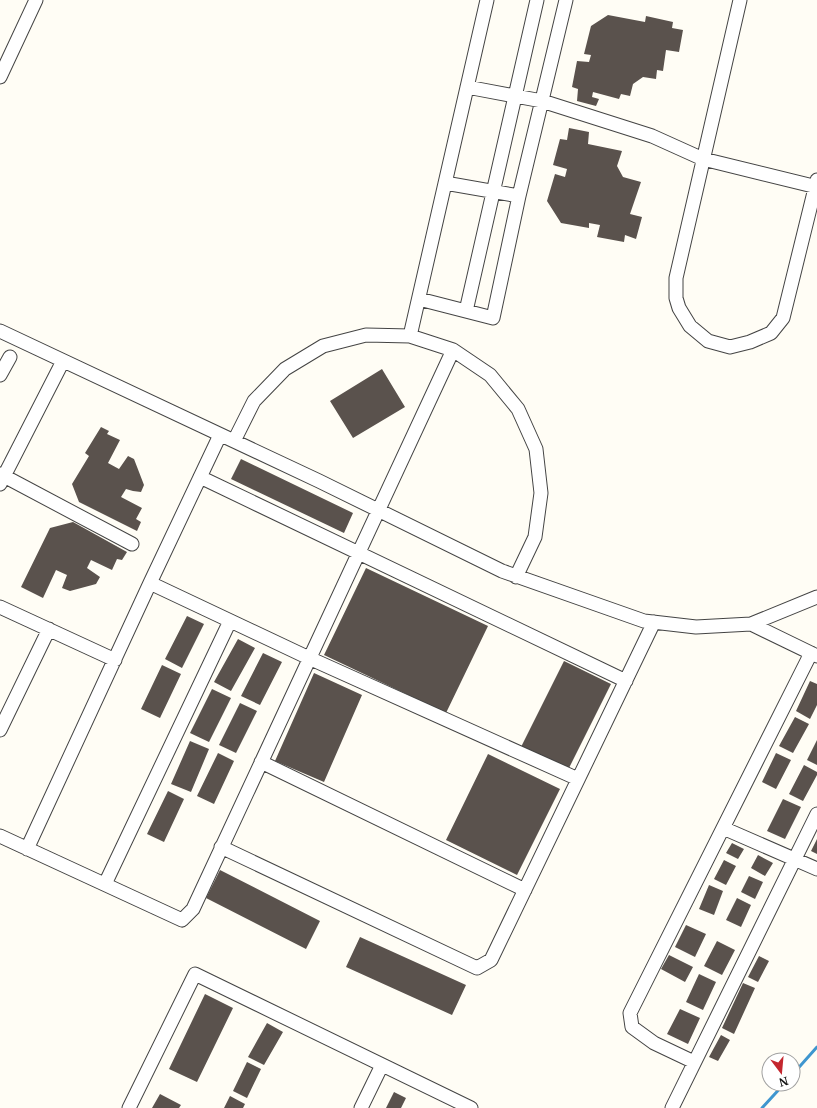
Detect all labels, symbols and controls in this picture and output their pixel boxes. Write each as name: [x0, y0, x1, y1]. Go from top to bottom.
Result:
north arrow: [761, 1052, 801, 1092]
text: N: [777, 1074, 790, 1090]

